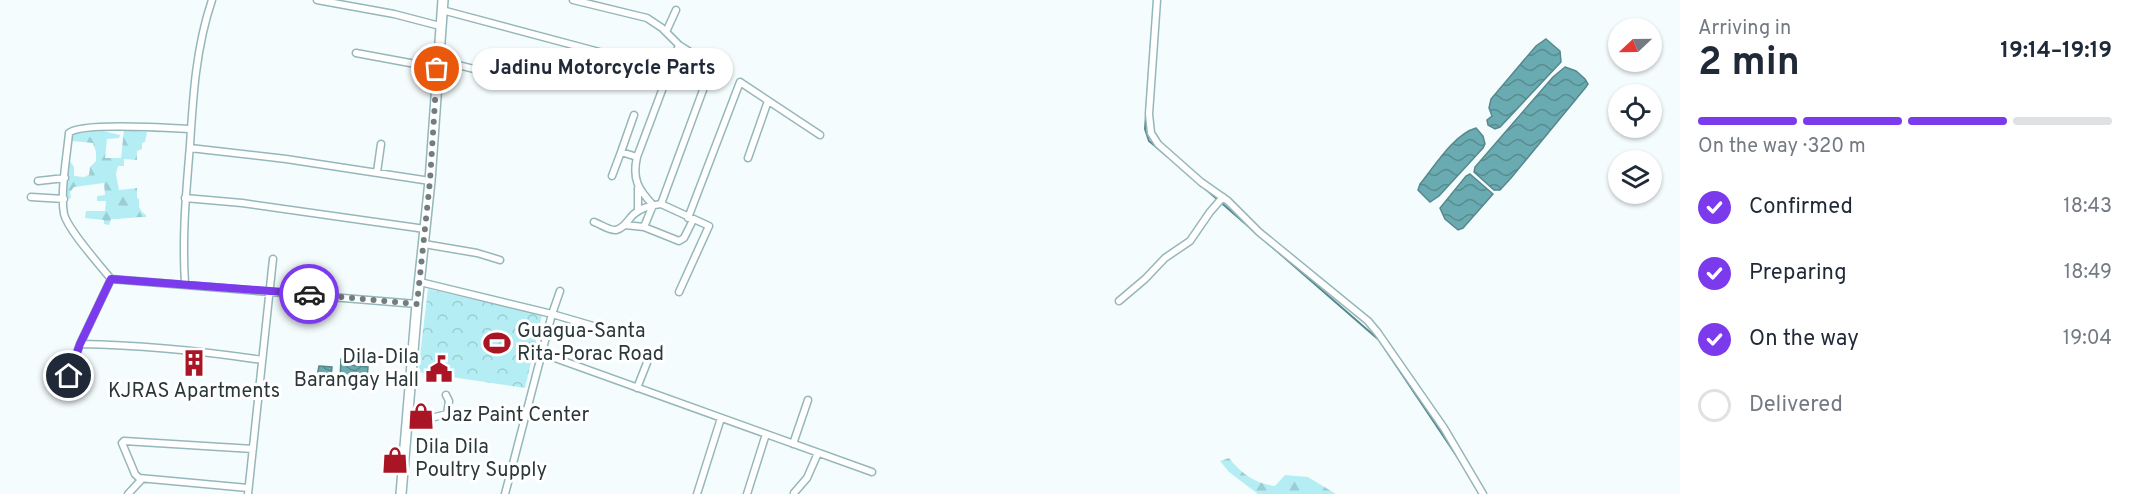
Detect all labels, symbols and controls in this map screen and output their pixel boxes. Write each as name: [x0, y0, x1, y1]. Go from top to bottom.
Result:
text: Arriving in: [1698, 16, 1791, 42]
north arrow: [1608, 18, 1662, 72]
map controls: [1608, 18, 1662, 204]
text: 19:14–19:19: [2000, 38, 2112, 65]
text: 2 min: [1698, 40, 1800, 89]
pin: [411, 43, 462, 94]
callout: Jadinu Motorcycle Parts: [473, 48, 734, 90]
icon: bag: [420, 52, 453, 85]
text: Jadinu Motorcycle Parts: [489, 56, 716, 82]
button: locate: [1608, 84, 1662, 138]
text: On the way · 320 m: [1698, 134, 1866, 160]
button: layers: [1608, 150, 1662, 204]
icon: check: [1698, 191, 1731, 224]
text: Confirmed: [1749, 194, 1853, 221]
text: 18:43: [2063, 194, 2112, 220]
icon: check: [1698, 257, 1731, 290]
text: Preparing: [1749, 260, 1847, 287]
text: 18:49: [2064, 260, 2112, 286]
courier: [279, 264, 339, 324]
icon: car: [293, 278, 326, 311]
place label: Guagua-Santa Rita-Porac Road: [517, 319, 664, 368]
icon: check: [1698, 323, 1731, 356]
text: On the way: [1749, 326, 1859, 353]
text: 19:04: [2063, 326, 2112, 352]
sports icon: Guagua-Santa Rita-Porac Road: [482, 328, 512, 358]
place label: Dila-Dila Barangay Hall: [294, 345, 419, 394]
building icon: KJRAS Apartments: [179, 348, 209, 378]
pin: [43, 350, 94, 401]
public building icon: Dila-Dila Barangay Hall: [424, 354, 454, 384]
icon: home: [52, 359, 85, 392]
place label: KJRAS Apartments: [108, 379, 280, 405]
text: Delivered: [1749, 392, 1843, 419]
shop icon: Jaz Paint Center: [406, 401, 436, 431]
place label: Jaz Paint Center: [441, 403, 590, 429]
place label: Dila Dila Poultry Supply: [415, 435, 547, 484]
shop icon: Dila Dila Poultry Supply: [380, 445, 410, 475]

